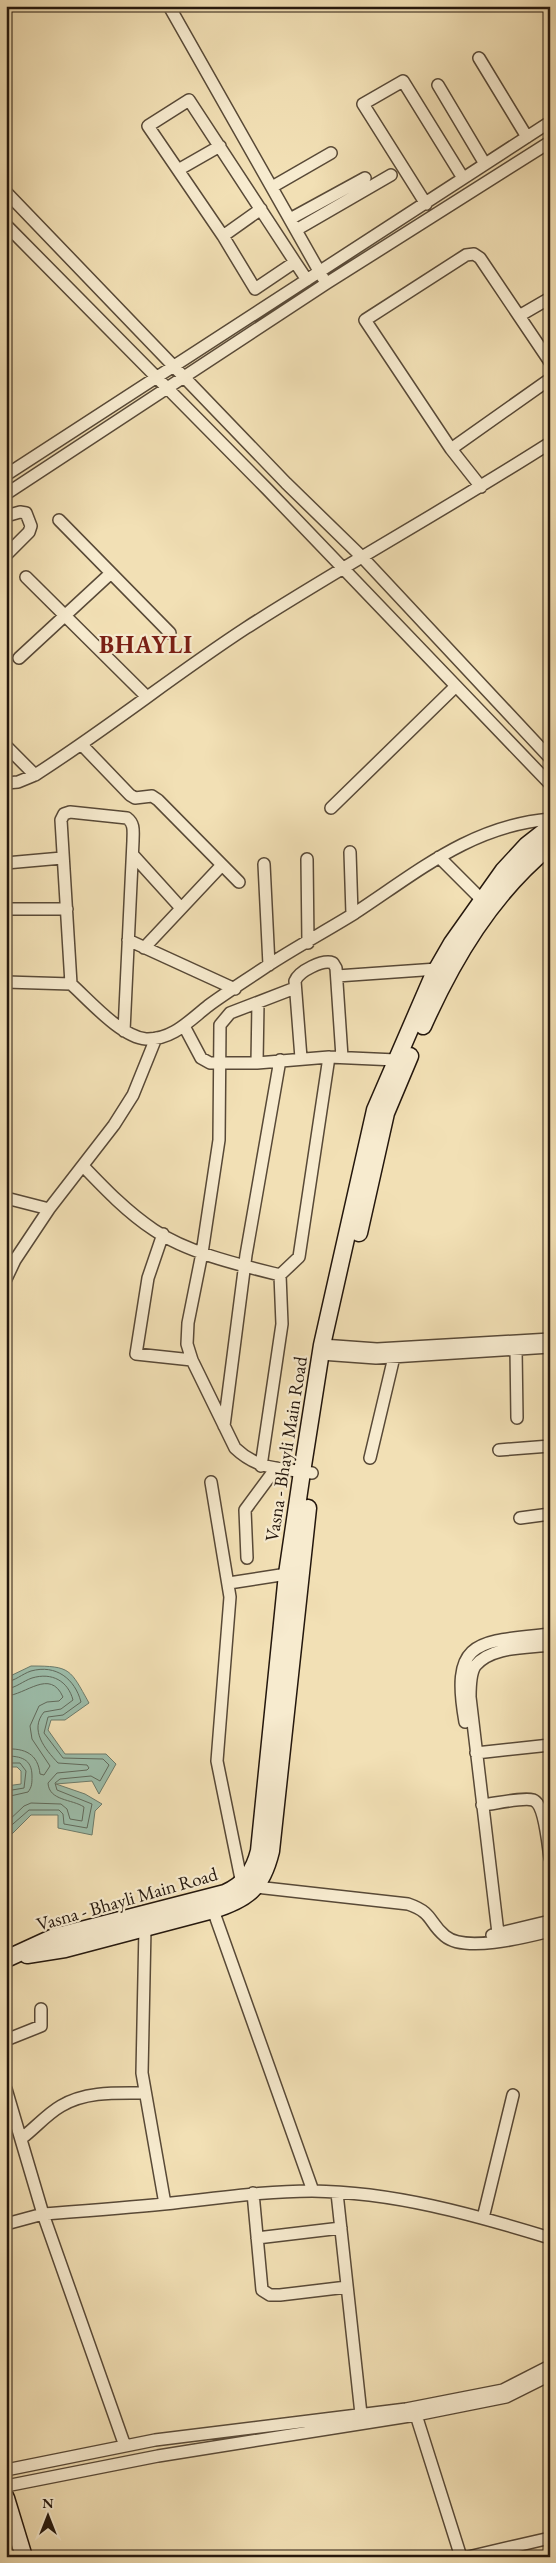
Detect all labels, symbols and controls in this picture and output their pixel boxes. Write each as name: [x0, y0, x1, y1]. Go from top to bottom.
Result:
district label: BHAYLI: [99, 629, 193, 660]
street label: Vasna - Bhayli Main Road: [259, 1354, 313, 1543]
street label: Vasna - Bhayli Main Road: [34, 1861, 221, 1937]
north arrow: [22, 2490, 72, 2540]
text: N: [42, 2494, 54, 2512]

